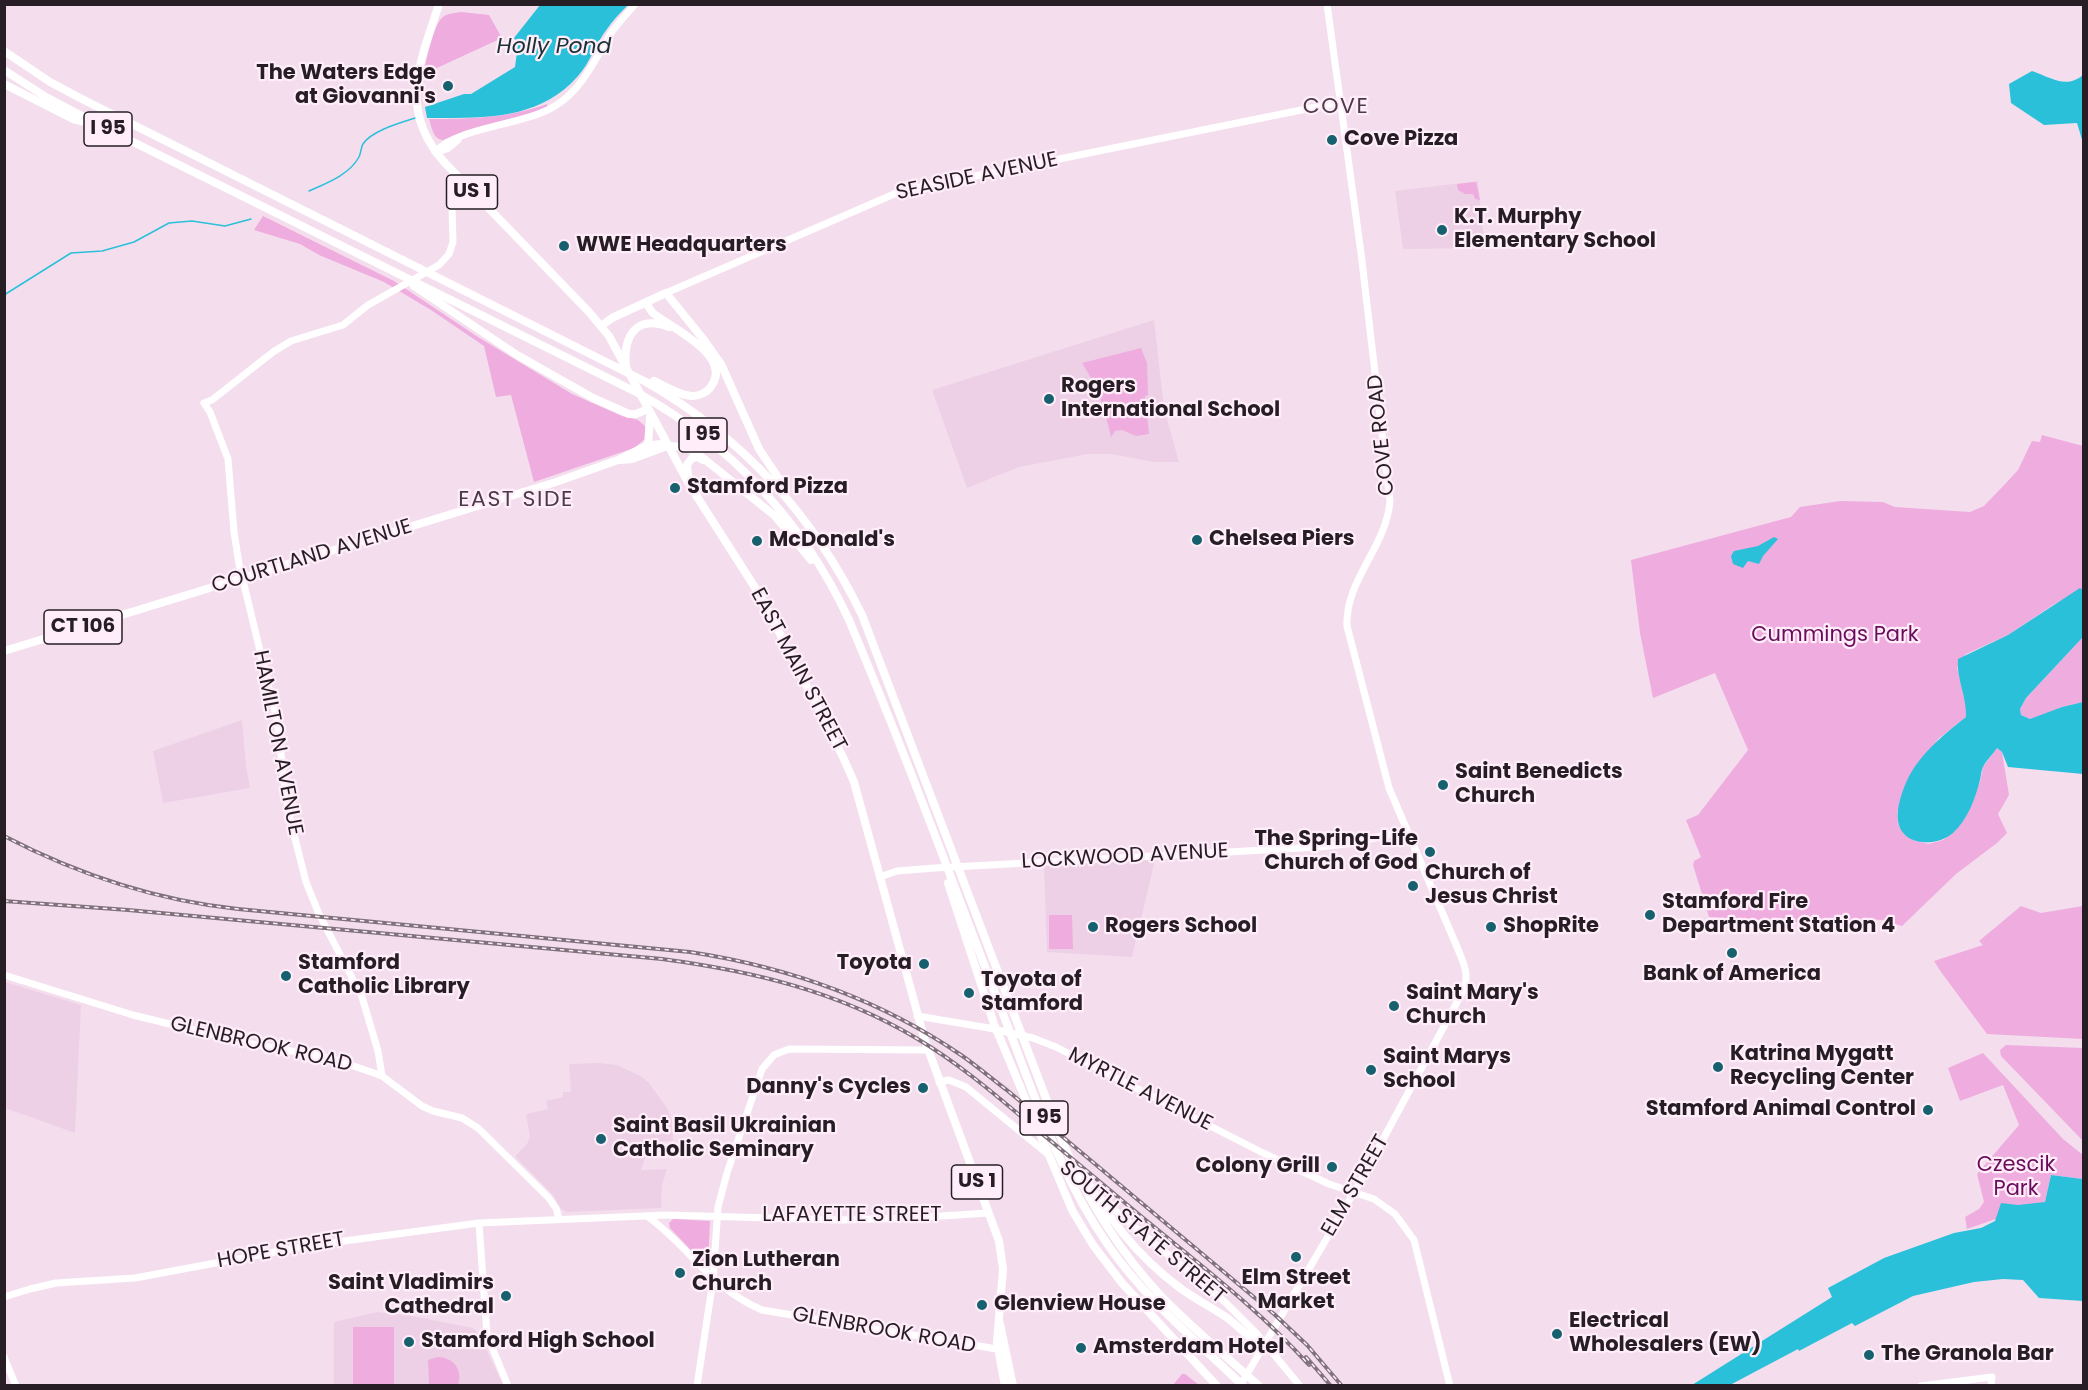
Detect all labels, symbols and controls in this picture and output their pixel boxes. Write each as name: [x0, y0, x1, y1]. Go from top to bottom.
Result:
water label: Holly Pond: [497, 34, 611, 60]
place label: The Waters Edge at Giovanni's: [256, 61, 436, 111]
marker: The Waters Edge at Giovanni's: [441, 79, 455, 93]
district label: COVE: [1303, 94, 1369, 120]
road number: I 95: [84, 112, 132, 146]
place label: Cove Pizza: [1344, 127, 1458, 153]
marker: Cove Pizza: [1325, 133, 1339, 147]
street label: SEASIDE AVENUE: [894, 148, 1060, 206]
road number: US 1: [446, 175, 498, 209]
place label: K.T. Murphy Elementary School: [1454, 205, 1656, 255]
marker: K.T. Murphy Elementary School: [1435, 223, 1449, 237]
place label: WWE Headquarters: [576, 233, 787, 259]
marker: WWE Headquarters: [557, 239, 571, 253]
street label: COVE ROAD: [1363, 373, 1401, 497]
place label: Rogers International School: [1061, 374, 1280, 424]
marker: Rogers International School: [1042, 392, 1056, 406]
road number: I 95: [679, 418, 727, 452]
place label: Stamford Pizza: [687, 475, 848, 501]
marker: Stamford Pizza: [668, 481, 682, 495]
district label: EAST SIDE: [458, 487, 574, 513]
street label: COURTLAND AVENUE: [209, 515, 415, 599]
place label: Chelsea Piers: [1209, 527, 1355, 553]
place label: McDonald's: [769, 528, 895, 554]
marker: Chelsea Piers: [1190, 533, 1204, 547]
marker: McDonald's: [750, 534, 764, 548]
street label: EAST MAIN STREET: [744, 584, 852, 756]
road number: CT 106: [44, 610, 122, 644]
park label: Cummings Park: [1751, 623, 1919, 649]
street label: HAMILTON AVENUE: [247, 648, 307, 838]
place label: Saint Benedicts Church: [1455, 760, 1623, 810]
marker: Saint Benedicts Church: [1436, 778, 1450, 792]
place label: The Spring-Life Church of God: [1254, 827, 1418, 877]
street label: LOCKWOOD AVENUE: [1021, 839, 1229, 875]
marker: The Spring-Life Church of God: [1423, 845, 1437, 859]
place label: Church of Jesus Christ: [1425, 861, 1558, 911]
marker: Church of Jesus Christ: [1406, 879, 1420, 893]
place label: Stamford Fire Department Station 4: [1662, 890, 1895, 940]
marker: Stamford Fire Department Station 4: [1643, 908, 1657, 922]
place label: Rogers School: [1105, 914, 1257, 940]
place label: ShopRite: [1503, 914, 1599, 940]
marker: Rogers School: [1086, 920, 1100, 934]
marker: ShopRite: [1484, 920, 1498, 934]
marker: Bank of America: [1725, 946, 1739, 960]
place label: Stamford Catholic Library: [298, 951, 470, 1001]
place label: Toyota: [837, 951, 912, 977]
marker: Toyota: [917, 957, 931, 971]
place label: Bank of America: [1643, 962, 1821, 988]
place label: Toyota of Stamford: [981, 968, 1083, 1018]
marker: Stamford Catholic Library: [279, 969, 293, 983]
place label: Saint Mary's Church: [1406, 981, 1539, 1031]
marker: Toyota of Stamford: [962, 986, 976, 1000]
marker: Saint Mary's Church: [1387, 999, 1401, 1013]
street label: GLENBROOK ROAD: [168, 1012, 354, 1078]
place label: Katrina Mygatt Recycling Center: [1730, 1042, 1914, 1092]
street label: MYRTLE AVENUE: [1064, 1043, 1216, 1137]
place label: Saint Marys School: [1383, 1045, 1511, 1095]
marker: Katrina Mygatt Recycling Center: [1711, 1060, 1725, 1074]
marker: Saint Marys School: [1364, 1063, 1378, 1077]
place label: Danny's Cycles: [746, 1075, 911, 1101]
marker: Danny's Cycles: [916, 1081, 930, 1095]
place label: Stamford Animal Control: [1646, 1097, 1916, 1123]
road number: I 95: [1020, 1101, 1068, 1135]
marker: Stamford Animal Control: [1921, 1103, 1935, 1117]
place label: Saint Basil Ukrainian Catholic Seminary: [613, 1114, 836, 1164]
street label: ELM STREET: [1317, 1131, 1395, 1241]
marker: Saint Basil Ukrainian Catholic Seminary: [594, 1132, 608, 1146]
park label: Czescik Park: [1977, 1153, 2055, 1203]
place label: Colony Grill: [1196, 1154, 1320, 1180]
street label: SOUTH STATE STREET: [1054, 1156, 1230, 1310]
marker: Colony Grill: [1325, 1160, 1339, 1174]
road number: US 1: [952, 1165, 1002, 1199]
street label: LAFAYETTE STREET: [762, 1203, 942, 1229]
street label: HOPE STREET: [215, 1227, 347, 1275]
place label: Zion Lutheran Church: [692, 1248, 840, 1298]
marker: Elm Street Market: [1289, 1250, 1303, 1264]
marker: Zion Lutheran Church: [673, 1266, 687, 1280]
place label: Elm Street Market: [1241, 1266, 1351, 1316]
place label: Saint Vladimirs Cathedral: [328, 1271, 494, 1321]
marker: Saint Vladimirs Cathedral: [499, 1289, 513, 1303]
place label: Glenview House: [994, 1292, 1166, 1318]
marker: Glenview House: [975, 1298, 989, 1312]
street label: GLENBROOK ROAD: [790, 1302, 978, 1360]
place label: Electrical Wholesalers (EW): [1569, 1309, 1762, 1359]
marker: Electrical Wholesalers (EW): [1550, 1327, 1564, 1341]
place label: Stamford High School: [421, 1329, 655, 1355]
marker: Stamford High School: [402, 1335, 416, 1349]
place label: Amsterdam Hotel: [1093, 1335, 1284, 1361]
marker: Amsterdam Hotel: [1074, 1341, 1088, 1355]
place label: The Granola Bar: [1881, 1342, 2054, 1368]
marker: The Granola Bar: [1862, 1348, 1876, 1362]

